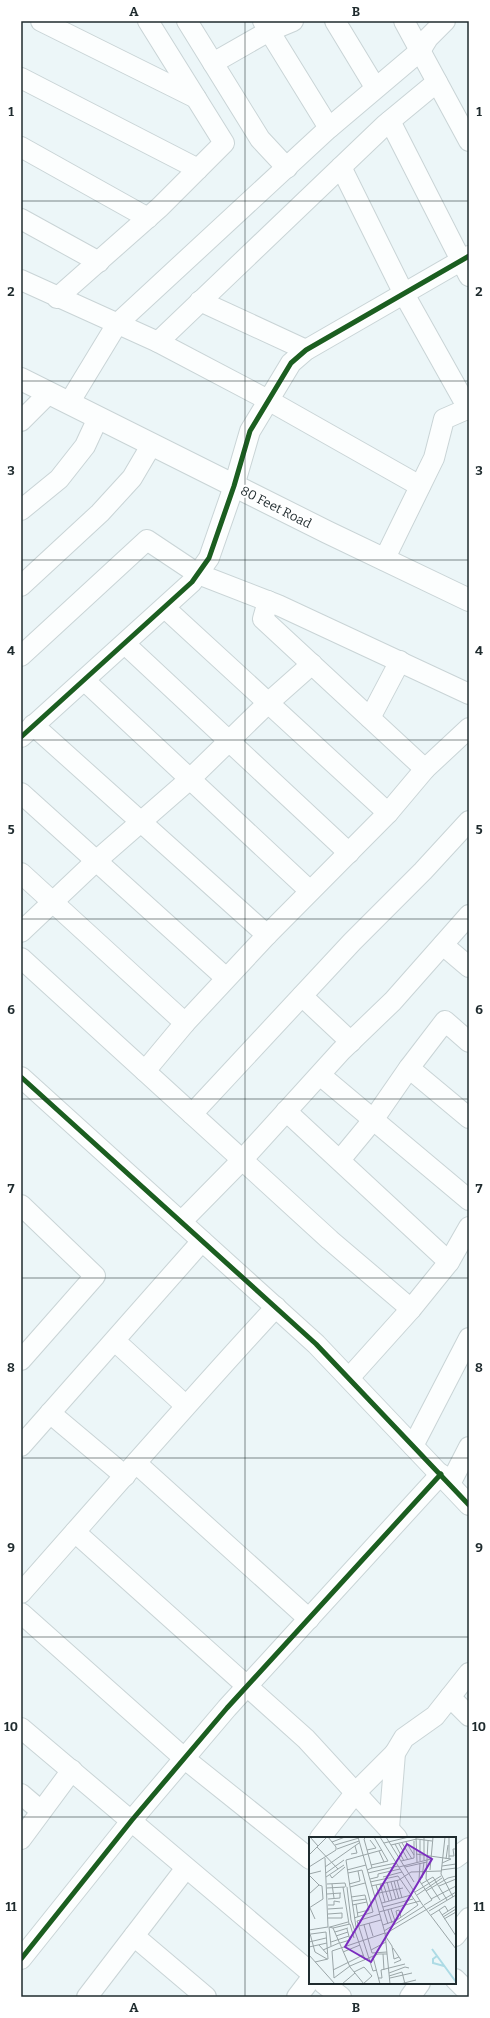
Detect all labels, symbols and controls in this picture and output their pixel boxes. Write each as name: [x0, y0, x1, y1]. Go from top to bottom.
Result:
text: A: [129, 4, 139, 19]
text: B: [352, 4, 360, 19]
text: 1: [8, 104, 14, 119]
text: 1: [476, 104, 482, 119]
text: 2: [7, 284, 15, 299]
text: 2: [475, 284, 483, 299]
text: 3: [7, 463, 15, 478]
text: 3: [475, 463, 483, 478]
street label: 80 Feet Road: [238, 483, 314, 531]
text: 4: [7, 643, 15, 658]
text: 4: [475, 643, 483, 658]
text: 5: [7, 822, 15, 837]
text: 5: [475, 822, 483, 837]
text: 6: [7, 1002, 15, 1017]
text: 6: [475, 1002, 483, 1017]
text: 7: [8, 1181, 15, 1196]
text: 7: [476, 1181, 483, 1196]
text: 8: [7, 1360, 15, 1375]
text: 8: [475, 1360, 483, 1375]
text: 9: [7, 1540, 15, 1555]
text: 9: [475, 1540, 483, 1555]
text: 10: [4, 1719, 18, 1734]
text: 10: [472, 1719, 486, 1734]
inset map: [309, 1837, 456, 1984]
text: 11: [5, 1899, 17, 1914]
text: 11: [473, 1899, 485, 1914]
text: A: [129, 2000, 139, 2015]
text: B: [352, 2000, 360, 2015]

